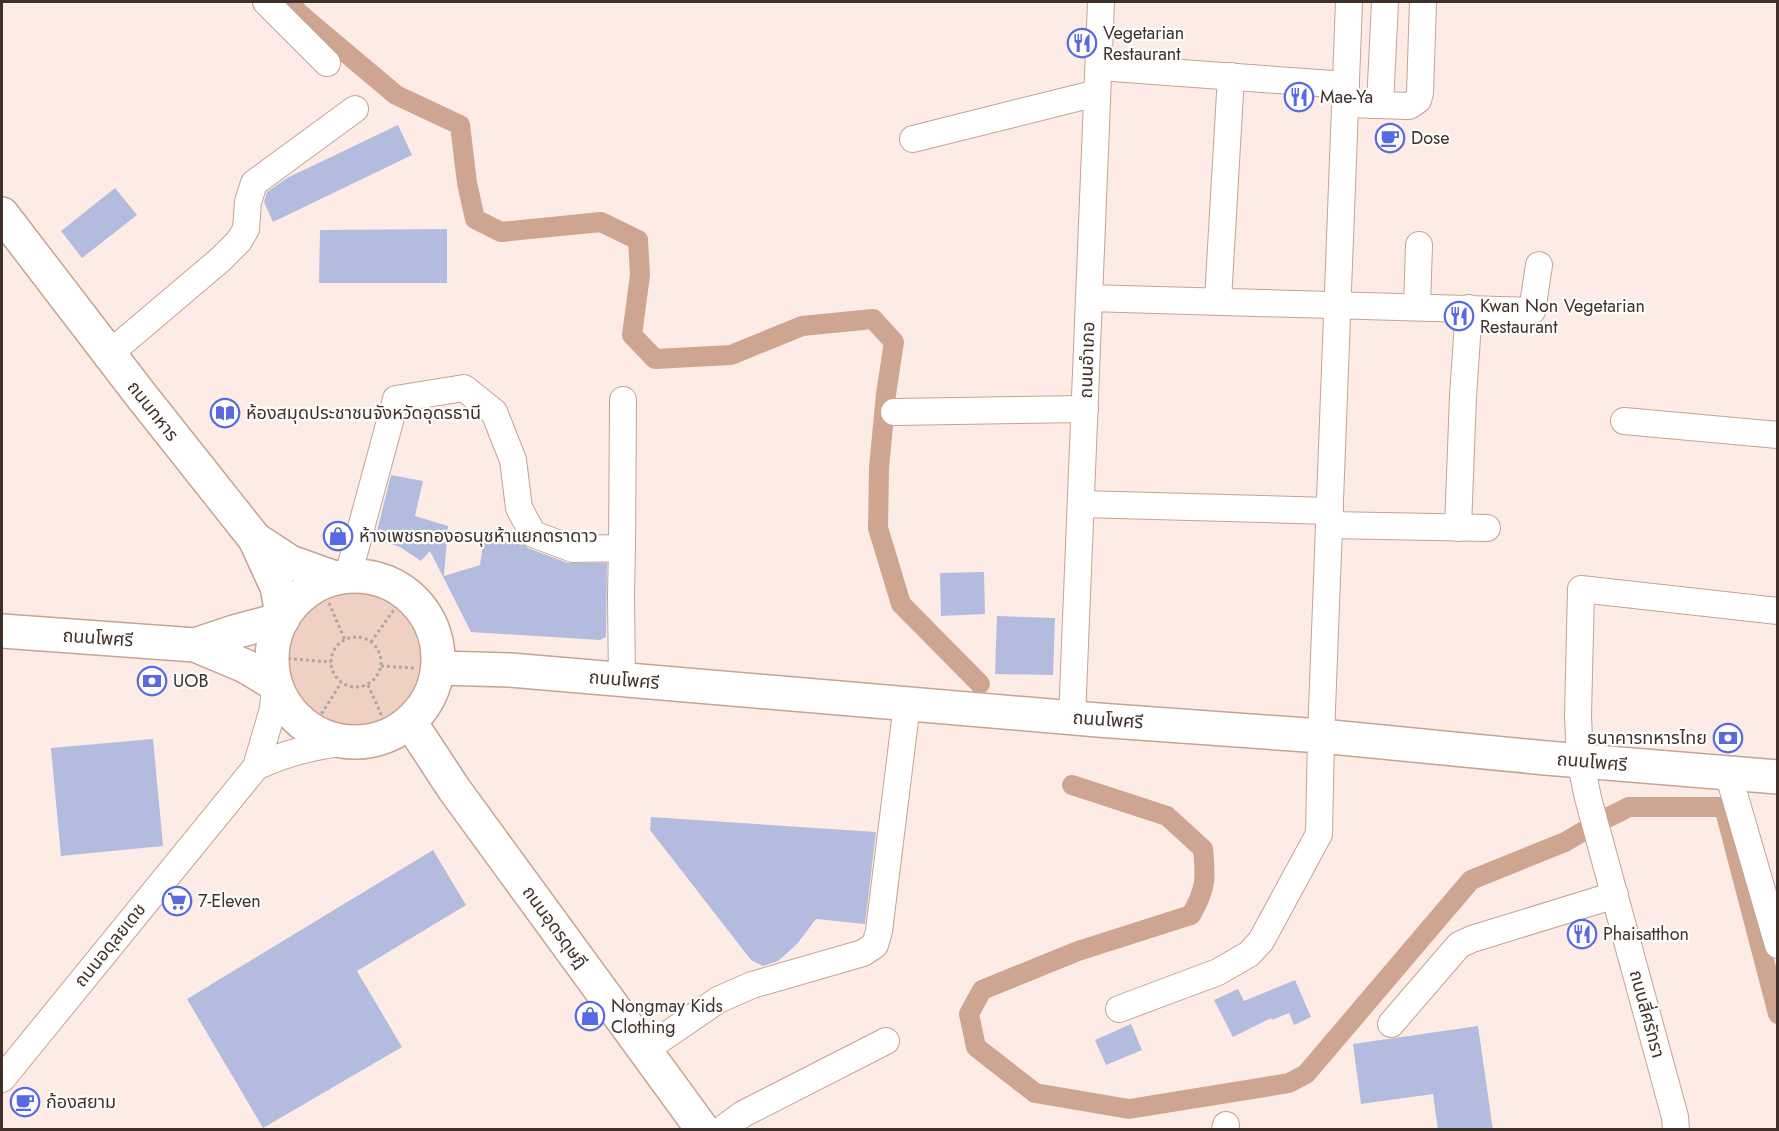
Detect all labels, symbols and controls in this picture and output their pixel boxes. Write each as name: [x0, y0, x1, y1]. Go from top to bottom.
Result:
place label: Vegetarian Restaurant: [1103, 20, 1184, 67]
restaurant icon: Vegetarian Restaurant: [1066, 27, 1098, 59]
restaurant icon: Mae-Ya: [1283, 81, 1315, 113]
place label: Mae-Ya: [1320, 84, 1373, 110]
cafe icon: Dose: [1374, 122, 1406, 154]
place label: Dose: [1411, 125, 1450, 151]
place label: Kwan Non Vegetarian Restaurant: [1480, 293, 1645, 340]
restaurant icon: Kwan Non Vegetarian Restaurant: [1443, 300, 1475, 332]
street label: ถนนอำเภอ: [1073, 321, 1101, 399]
street label: ถนนทหาร: [121, 375, 185, 447]
library icon: ห้องสมุดประชาชนจังหวัดอุดรธานี: [209, 397, 241, 429]
place label: ห้องสมุดประชาชนจังหวัดอุดรธานี: [246, 400, 481, 426]
shop icon: ห้างเพชรทองอรนุชห้าแยกตราดาว: [322, 520, 354, 552]
place label: ห้างเพชรทองอรนุชห้าแยกตราดาว: [359, 523, 598, 549]
street label: ถนนโพศรี: [62, 623, 134, 653]
street label: ถนนโพศรี: [588, 664, 661, 696]
bank icon: UOB: [136, 665, 168, 697]
place label: UOB: [173, 668, 209, 694]
street label: ถนนโพศรี: [1072, 705, 1144, 735]
bank icon: ธนาคารทหารไทย: [1712, 722, 1744, 754]
place label: ธนาคารทหารไทย: [1587, 725, 1707, 751]
street label: ถนนโพศรี: [1556, 746, 1629, 778]
street label: ถนนอุดรดุษฎี: [516, 880, 594, 974]
supermarket icon: 7-Eleven: [161, 885, 193, 917]
place label: 7-Eleven: [198, 888, 261, 914]
street label: ถนนอดุลยเดช: [68, 897, 152, 993]
restaurant icon: Phaisatthon: [1566, 918, 1598, 950]
place label: Phaisatthon: [1603, 921, 1689, 947]
street label: ถนนสี่ศรัทรา: [1623, 967, 1671, 1061]
place label: Nongmay Kids Clothing: [611, 993, 723, 1040]
shop icon: Nongmay Kids Clothing: [574, 1000, 606, 1032]
cafe icon: ก้องสยาม: [9, 1086, 41, 1118]
place label: ก้องสยาม: [46, 1089, 116, 1115]

